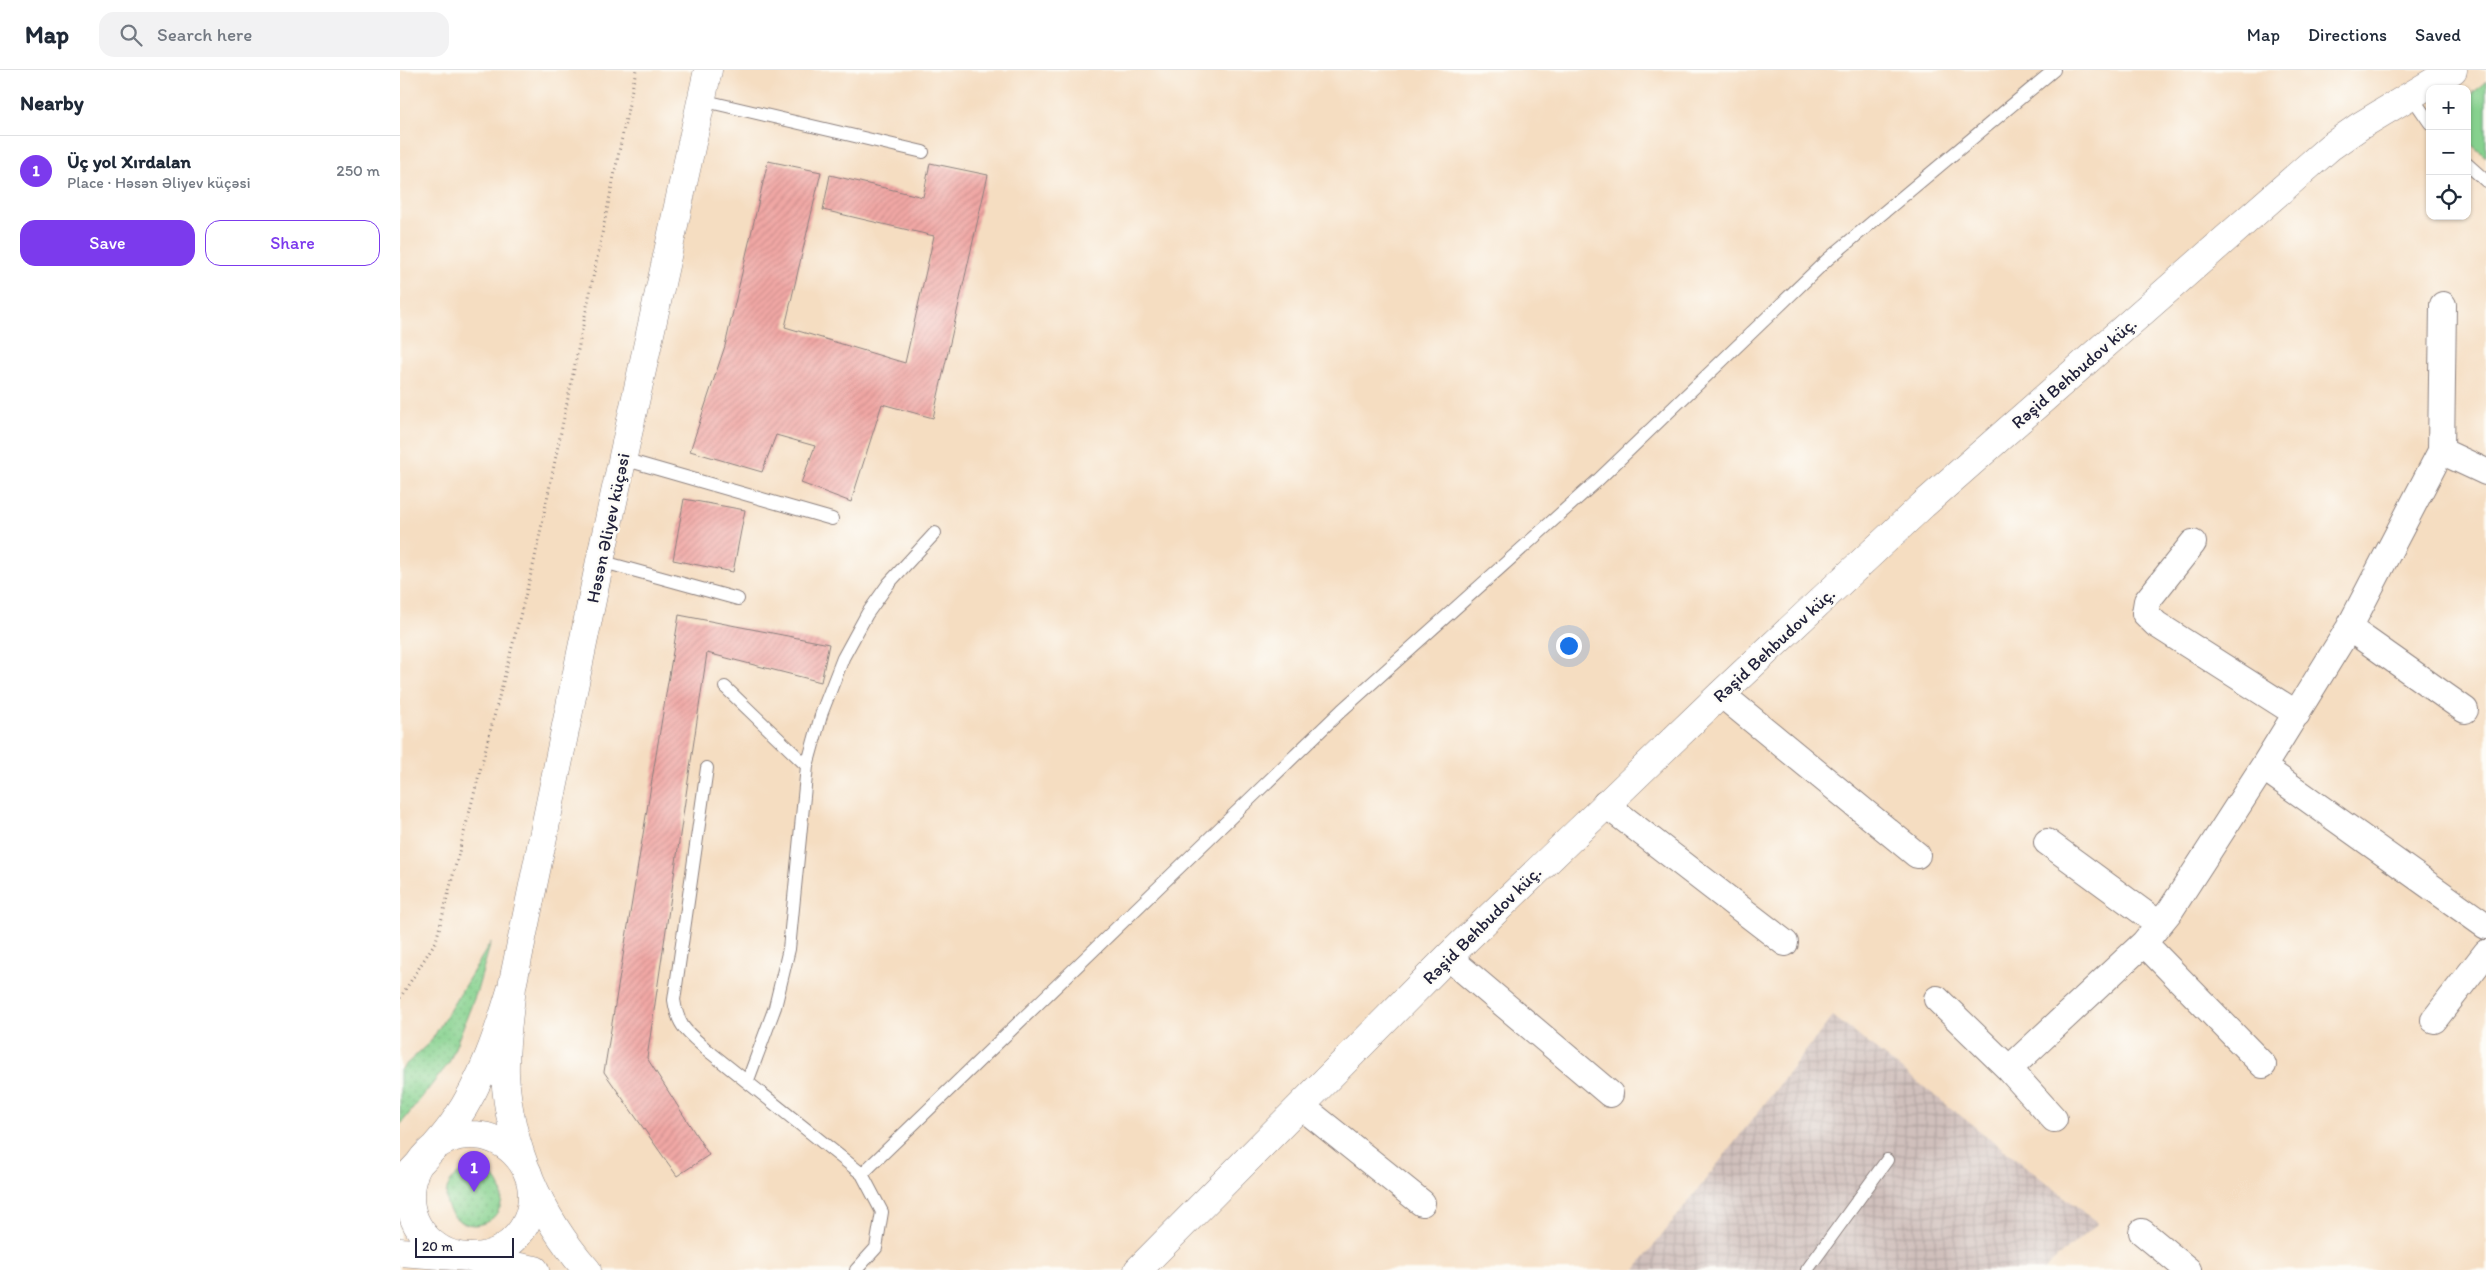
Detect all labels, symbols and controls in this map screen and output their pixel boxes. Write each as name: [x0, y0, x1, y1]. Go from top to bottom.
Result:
search box: [99, 12, 449, 57]
text: Map: [25, 20, 69, 49]
icon: search: [117, 21, 145, 49]
text: Search here: [157, 23, 252, 46]
text: Map: [2247, 24, 2280, 46]
text: Directions: [2308, 24, 2387, 46]
text: Saved: [2415, 24, 2461, 46]
map controls: [2426, 85, 2471, 220]
button: +: [2426, 85, 2471, 130]
text: Nearby: [20, 90, 84, 115]
button: −: [2426, 130, 2471, 175]
text: Üç yol Xırdalan: [67, 150, 191, 173]
text: 1: [32, 161, 40, 180]
text: 250 m: [336, 161, 380, 180]
text: Place · Həsən Əliyev küçəsi: [67, 173, 251, 192]
button: locate: [2426, 175, 2471, 220]
button: Save: [20, 220, 195, 266]
button: Share: [205, 220, 380, 266]
street label: Rəşid Behbudov küç.: [2007, 313, 2141, 433]
street label: Həsən Əliyev küçəsi: [581, 451, 635, 605]
street label: Rəşid Behbudov küç.: [1708, 583, 1840, 707]
your location: [1556, 633, 1582, 659]
street label: Rəşid Behbudov küç.: [1418, 861, 1546, 989]
pin: 1: [458, 1151, 490, 1192]
scale bar: [415, 1235, 514, 1258]
text: 20 m: [422, 1238, 453, 1255]

